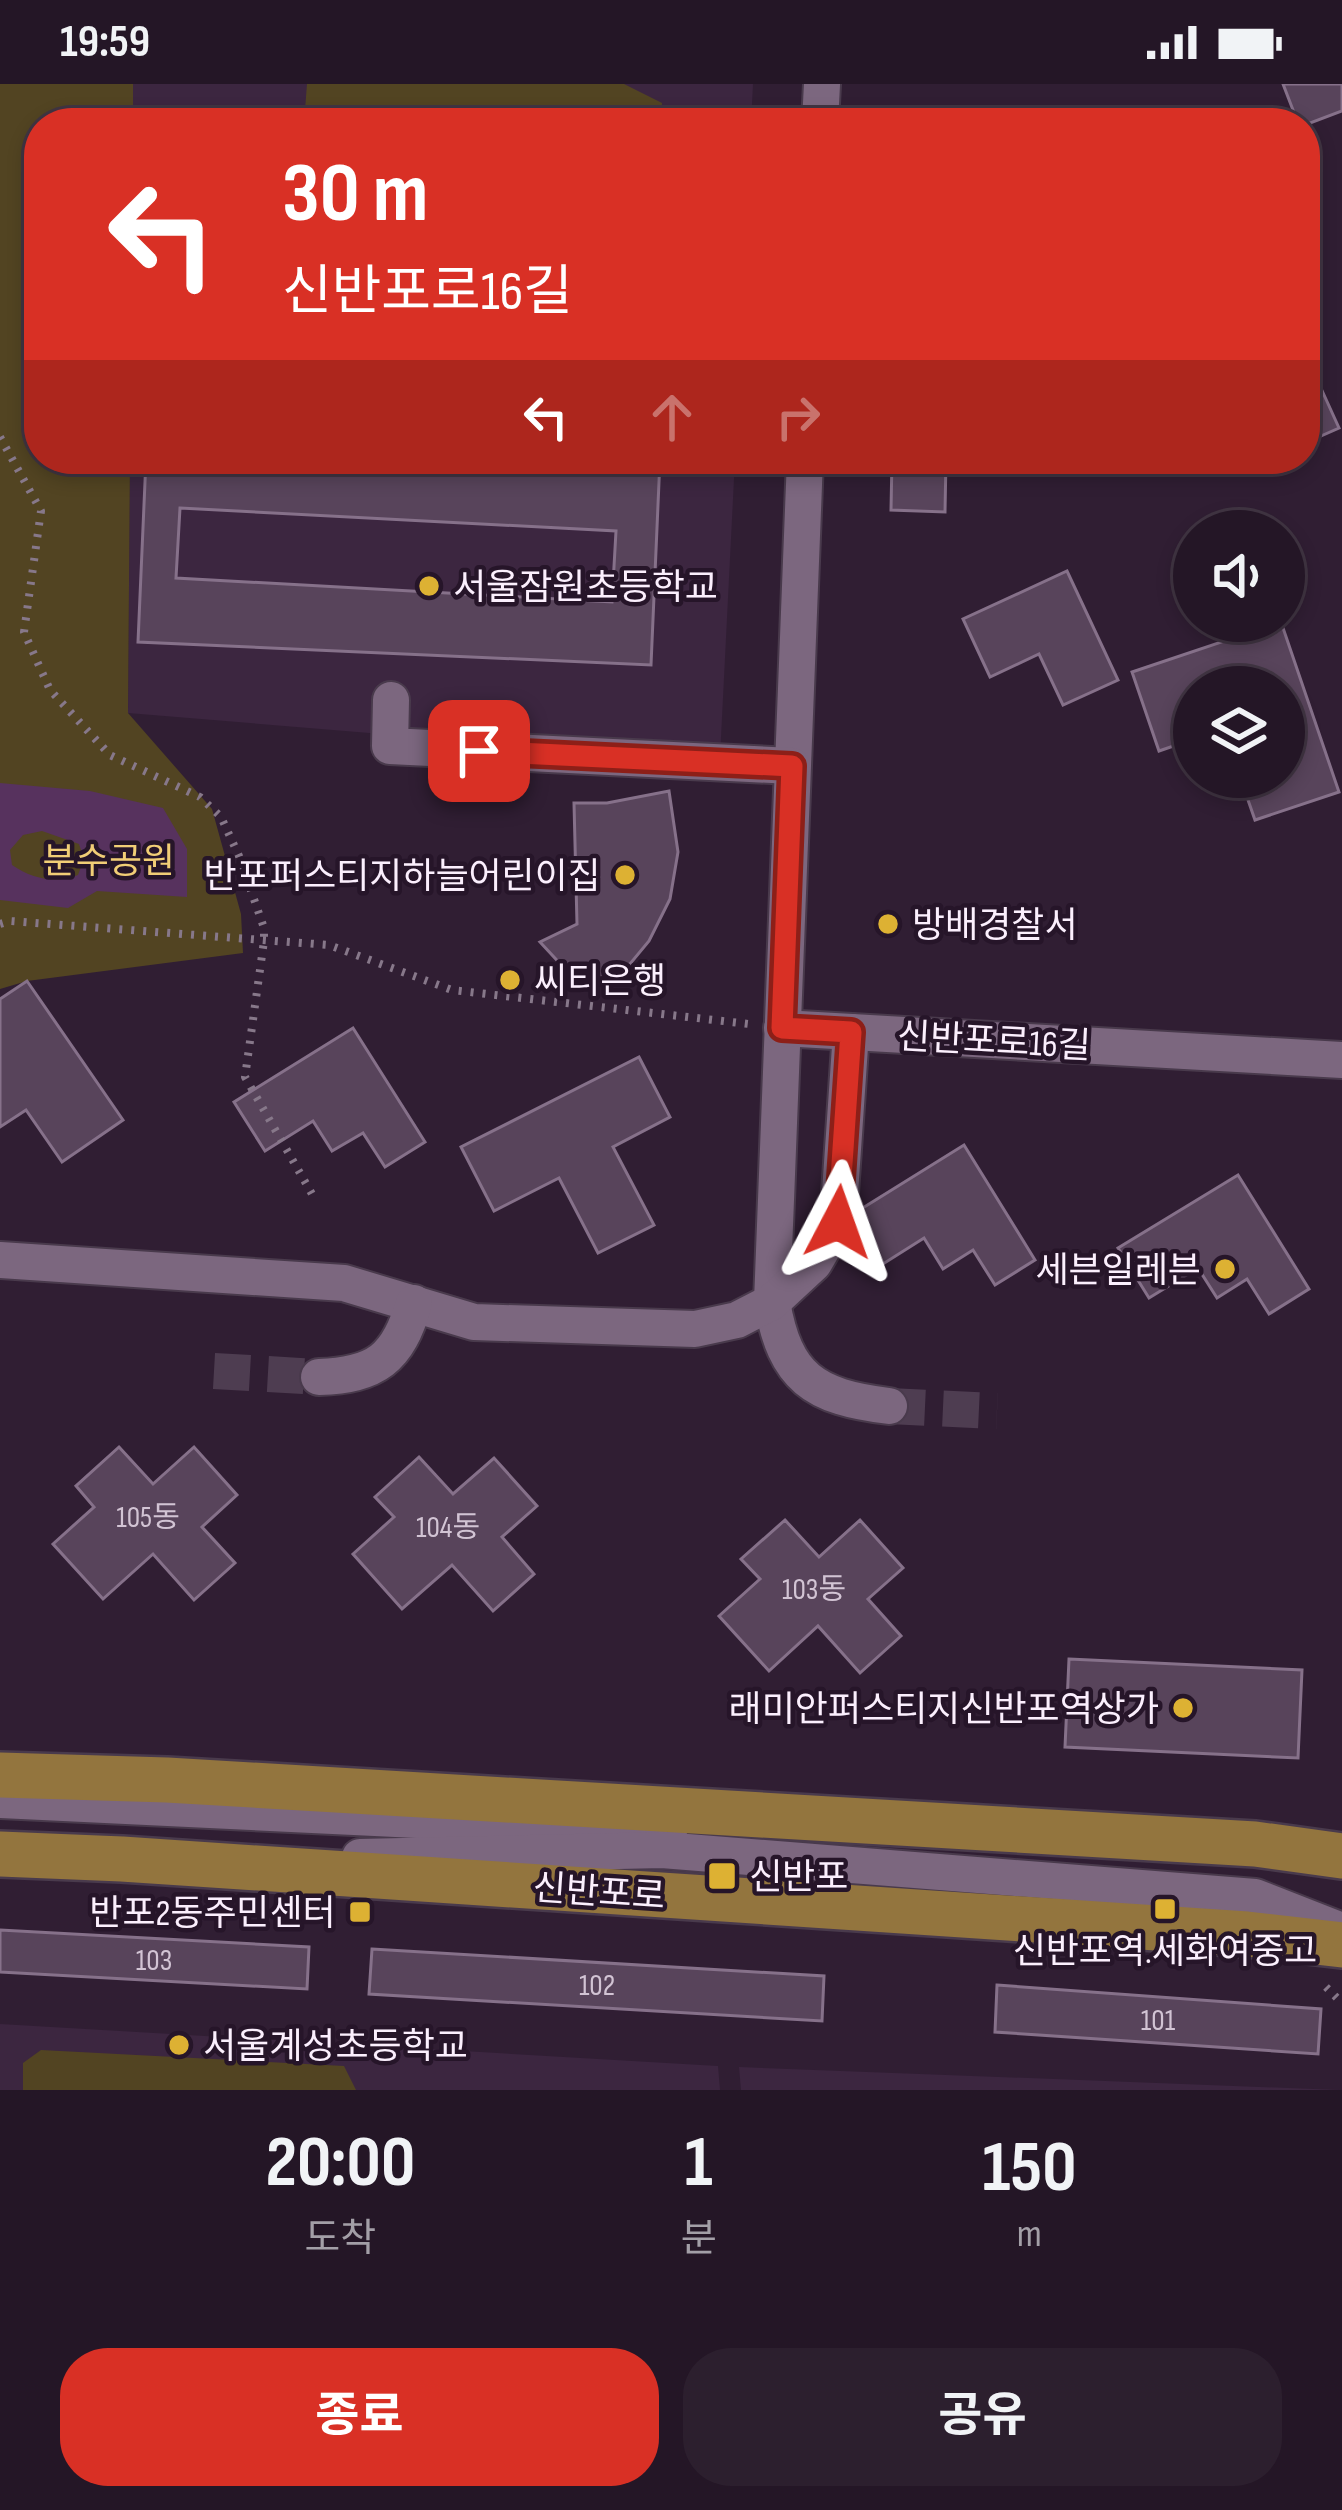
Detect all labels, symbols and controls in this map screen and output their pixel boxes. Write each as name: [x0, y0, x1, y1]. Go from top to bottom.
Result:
text: 19:59: [60, 15, 150, 70]
text: 30 m: [282, 144, 428, 245]
icon: left: [84, 156, 240, 312]
text: 신반포로16길: [282, 260, 573, 325]
icon: left: [513, 384, 579, 450]
icon: ahead: [639, 384, 705, 450]
icon: right: [765, 384, 831, 450]
map controls: [1173, 510, 1305, 798]
button: sound: [1173, 510, 1305, 642]
place label: 서울잠원초등학교: [453, 567, 718, 610]
marker: 서울잠원초등학교: [416, 573, 442, 599]
button: layers: [1173, 666, 1305, 798]
pin: [428, 700, 530, 802]
icon: arrive: [446, 718, 512, 784]
park label: 분수공원: [43, 841, 175, 884]
place label: 반포퍼스티지하늘어린이집: [204, 856, 601, 899]
marker: 반포퍼스티지하늘어린이집: [612, 862, 638, 888]
place label: 방배경찰서: [912, 905, 1078, 948]
marker: 방배경찰서: [875, 911, 901, 937]
place label: 씨티은행: [534, 961, 666, 1004]
marker: 씨티은행: [497, 967, 523, 993]
street label: 신반포로16길: [896, 1016, 1092, 1069]
position arrow: [775, 1159, 901, 1285]
place label: 세븐일레븐: [1035, 1250, 1201, 1293]
marker: 세븐일레븐: [1212, 1256, 1238, 1282]
house number: 105동: [116, 1500, 180, 1536]
house number: 104동: [416, 1510, 480, 1546]
house number: 103동: [782, 1572, 846, 1608]
place label: 래미안퍼스티지신반포역상가: [728, 1689, 1159, 1732]
marker: 래미안퍼스티지신반포역상가: [1170, 1695, 1196, 1721]
place label: 신반포: [749, 1857, 848, 1900]
marker: 신반포: [706, 1860, 738, 1892]
street label: 신반포로: [531, 1867, 666, 1920]
place label: 반포2동주민센터: [89, 1893, 336, 1936]
marker: 신반포역.세화여중고: [1152, 1896, 1178, 1922]
marker: 반포2동주민센터: [347, 1899, 373, 1925]
place label: 신반포역.세화여중고: [1013, 1931, 1317, 1974]
house number: 103: [136, 1943, 172, 1979]
house number: 102: [579, 1968, 615, 2004]
house number: 101: [1141, 2003, 1176, 2039]
place label: 서울계성초등학교: [203, 2026, 468, 2069]
marker: 서울계성초등학교: [166, 2032, 192, 2058]
text: 20:00: [266, 2120, 415, 2207]
text: 1: [685, 2120, 713, 2207]
text: 150: [982, 2125, 1076, 2212]
text: m: [1017, 2211, 1042, 2258]
text: 도착: [304, 2216, 376, 2263]
text: 분: [681, 2216, 717, 2263]
button: 종료: [60, 2348, 659, 2486]
button: 공유: [683, 2348, 1282, 2486]

